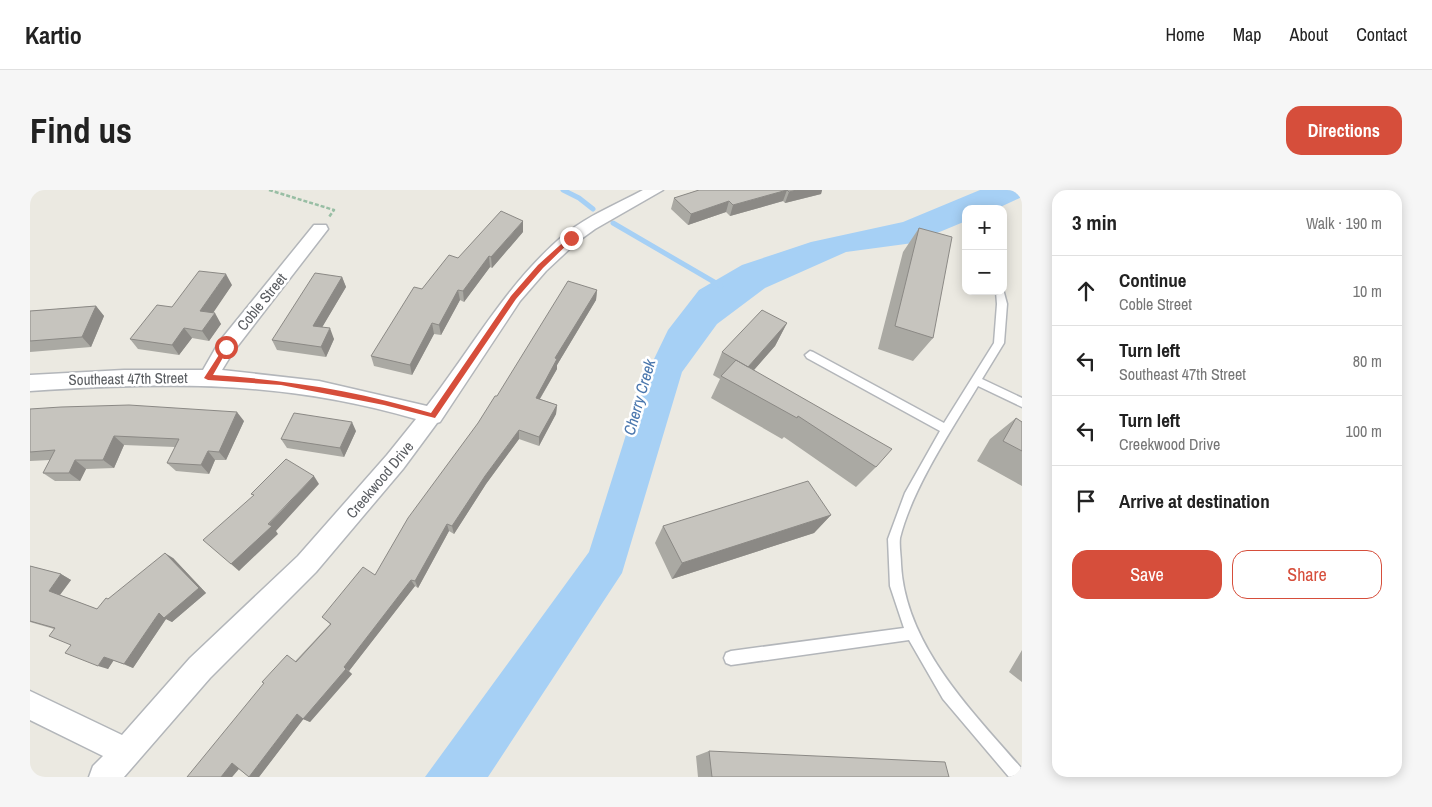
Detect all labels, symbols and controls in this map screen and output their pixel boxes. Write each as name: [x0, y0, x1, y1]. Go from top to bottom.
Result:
text: Kartio: [25, 19, 82, 51]
text: Home: [1165, 22, 1205, 47]
text: Map: [1233, 22, 1262, 47]
text: About: [1290, 22, 1328, 47]
text: Contact: [1356, 22, 1407, 47]
button: Directions: [1286, 106, 1402, 155]
text: Find us: [30, 107, 132, 154]
map controls: [962, 205, 1007, 295]
button: +: [962, 205, 1007, 250]
text: 3 min: [1072, 208, 1117, 237]
text: Walk · 190 m: [1306, 212, 1382, 234]
route end: [560, 227, 583, 250]
button: −: [962, 250, 1007, 295]
text: Continue: [1119, 267, 1187, 293]
street label: Coble Street: [232, 268, 292, 335]
icon: ahead: [1072, 277, 1100, 305]
text: 10 m: [1353, 280, 1382, 302]
text: Coble Street: [1119, 293, 1192, 315]
route start: [215, 336, 238, 359]
text: Turn left: [1119, 337, 1180, 363]
icon: left: [1072, 347, 1100, 375]
text: 80 m: [1353, 350, 1382, 372]
water label: Cherry Creek: [618, 356, 660, 438]
text: Southeast 47th Street: [1119, 363, 1246, 385]
street label: Southeast 47th Street: [68, 367, 188, 390]
text: Turn left: [1119, 407, 1180, 433]
icon: left: [1072, 417, 1100, 445]
text: 100 m: [1346, 420, 1382, 442]
text: Creekwood Drive: [1119, 433, 1220, 455]
street label: Creekwood Drive: [341, 436, 418, 523]
icon: arrive: [1072, 487, 1100, 515]
text: Arrive at destination: [1119, 488, 1270, 514]
button: Save: [1072, 550, 1222, 599]
button: Share: [1232, 550, 1382, 599]

